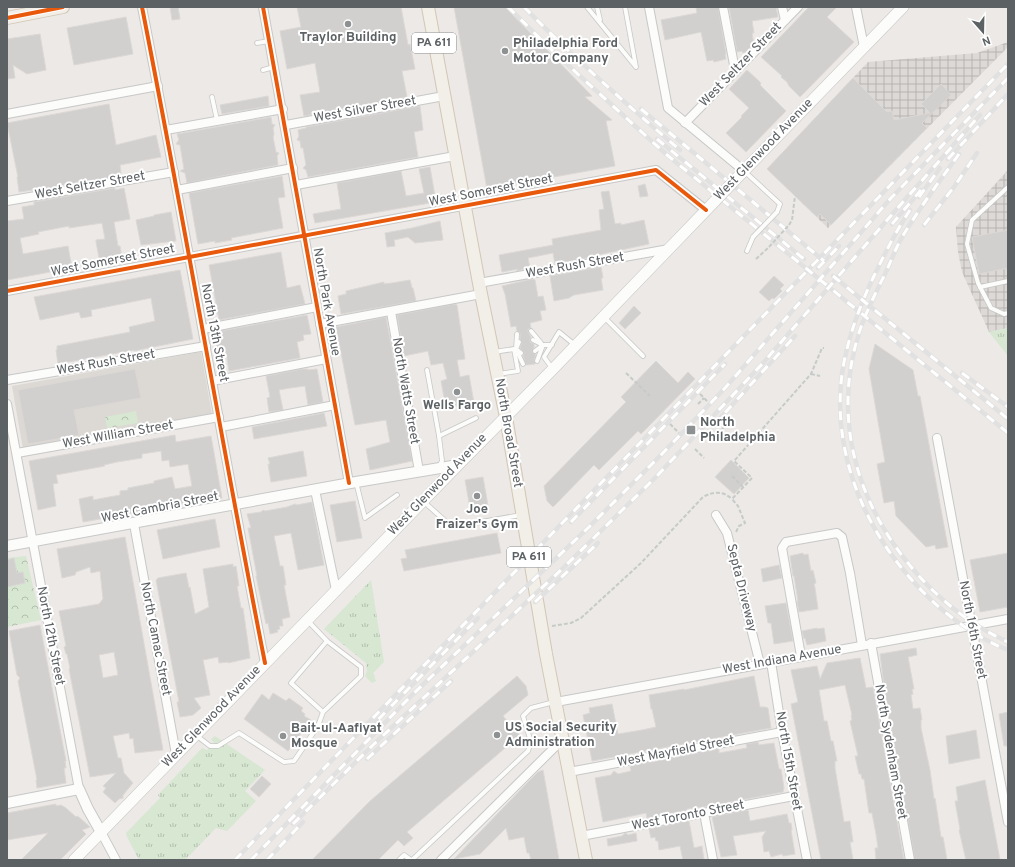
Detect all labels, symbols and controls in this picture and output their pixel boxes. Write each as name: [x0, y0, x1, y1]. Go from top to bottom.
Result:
north arrow: [963, 12, 1003, 52]
marker: Traylor Building: [343, 19, 353, 29]
street label: West Seltzer Street: [696, 19, 786, 111]
place label: Traylor Building: [299, 30, 397, 46]
road number: PA 611: [412, 33, 456, 53]
text: N: [980, 33, 992, 48]
place label: Philadelphia Ford Motor Company: [513, 36, 618, 67]
marker: Philadelphia Ford Motor Company: [500, 46, 510, 56]
street label: West Silver Street: [313, 93, 417, 127]
street label: West Glenwood Avenue: [711, 96, 817, 204]
street label: West Seltzer Street: [34, 168, 146, 204]
street label: West Somerset Street: [428, 171, 554, 211]
street label: West Somerset Street: [50, 241, 176, 281]
street label: North Park Avenue: [309, 247, 343, 357]
street label: West Rush Street: [525, 249, 625, 283]
street label: North 13th Street: [197, 282, 231, 384]
street label: North Watts Street: [388, 336, 422, 446]
street label: West Rush Street: [56, 346, 156, 380]
street label: North Broad Street: [491, 377, 525, 489]
marker: Wells Fargo: [452, 387, 462, 397]
place label: Wells Fargo: [423, 398, 491, 414]
place label: North Philadelphia: [700, 415, 775, 446]
street label: West William Street: [61, 417, 175, 453]
marker: North Philadelphia: [685, 424, 697, 436]
street label: West Glenwood Avenue: [385, 431, 491, 539]
street label: West Cambria Street: [100, 489, 220, 527]
marker: Joe Fraizer's Gym: [472, 491, 482, 501]
place label: Joe Fraizer's Gym: [436, 502, 518, 533]
street label: Septa Driveway: [722, 542, 760, 634]
road number: PA 611: [507, 547, 551, 567]
street label: North 16th Street: [955, 579, 989, 681]
street label: North Camac Street: [136, 581, 174, 697]
street label: North 12th Street: [33, 585, 67, 687]
street label: West Indiana Avenue: [721, 642, 843, 678]
street label: West Glenwood Avenue: [159, 663, 265, 771]
street label: North Sydenham Street: [870, 683, 910, 821]
street label: North 15th Street: [771, 710, 805, 812]
place label: US Social Security Administration: [505, 720, 617, 751]
place label: Bait-ul-Aafiyat Mosque: [291, 721, 382, 752]
marker: US Social Security Administration: [492, 730, 502, 740]
marker: Bait-ul-Aafiyat Mosque: [278, 731, 288, 741]
street label: West Mayfield Street: [616, 733, 736, 771]
street label: West Toronto Street: [630, 797, 746, 835]

